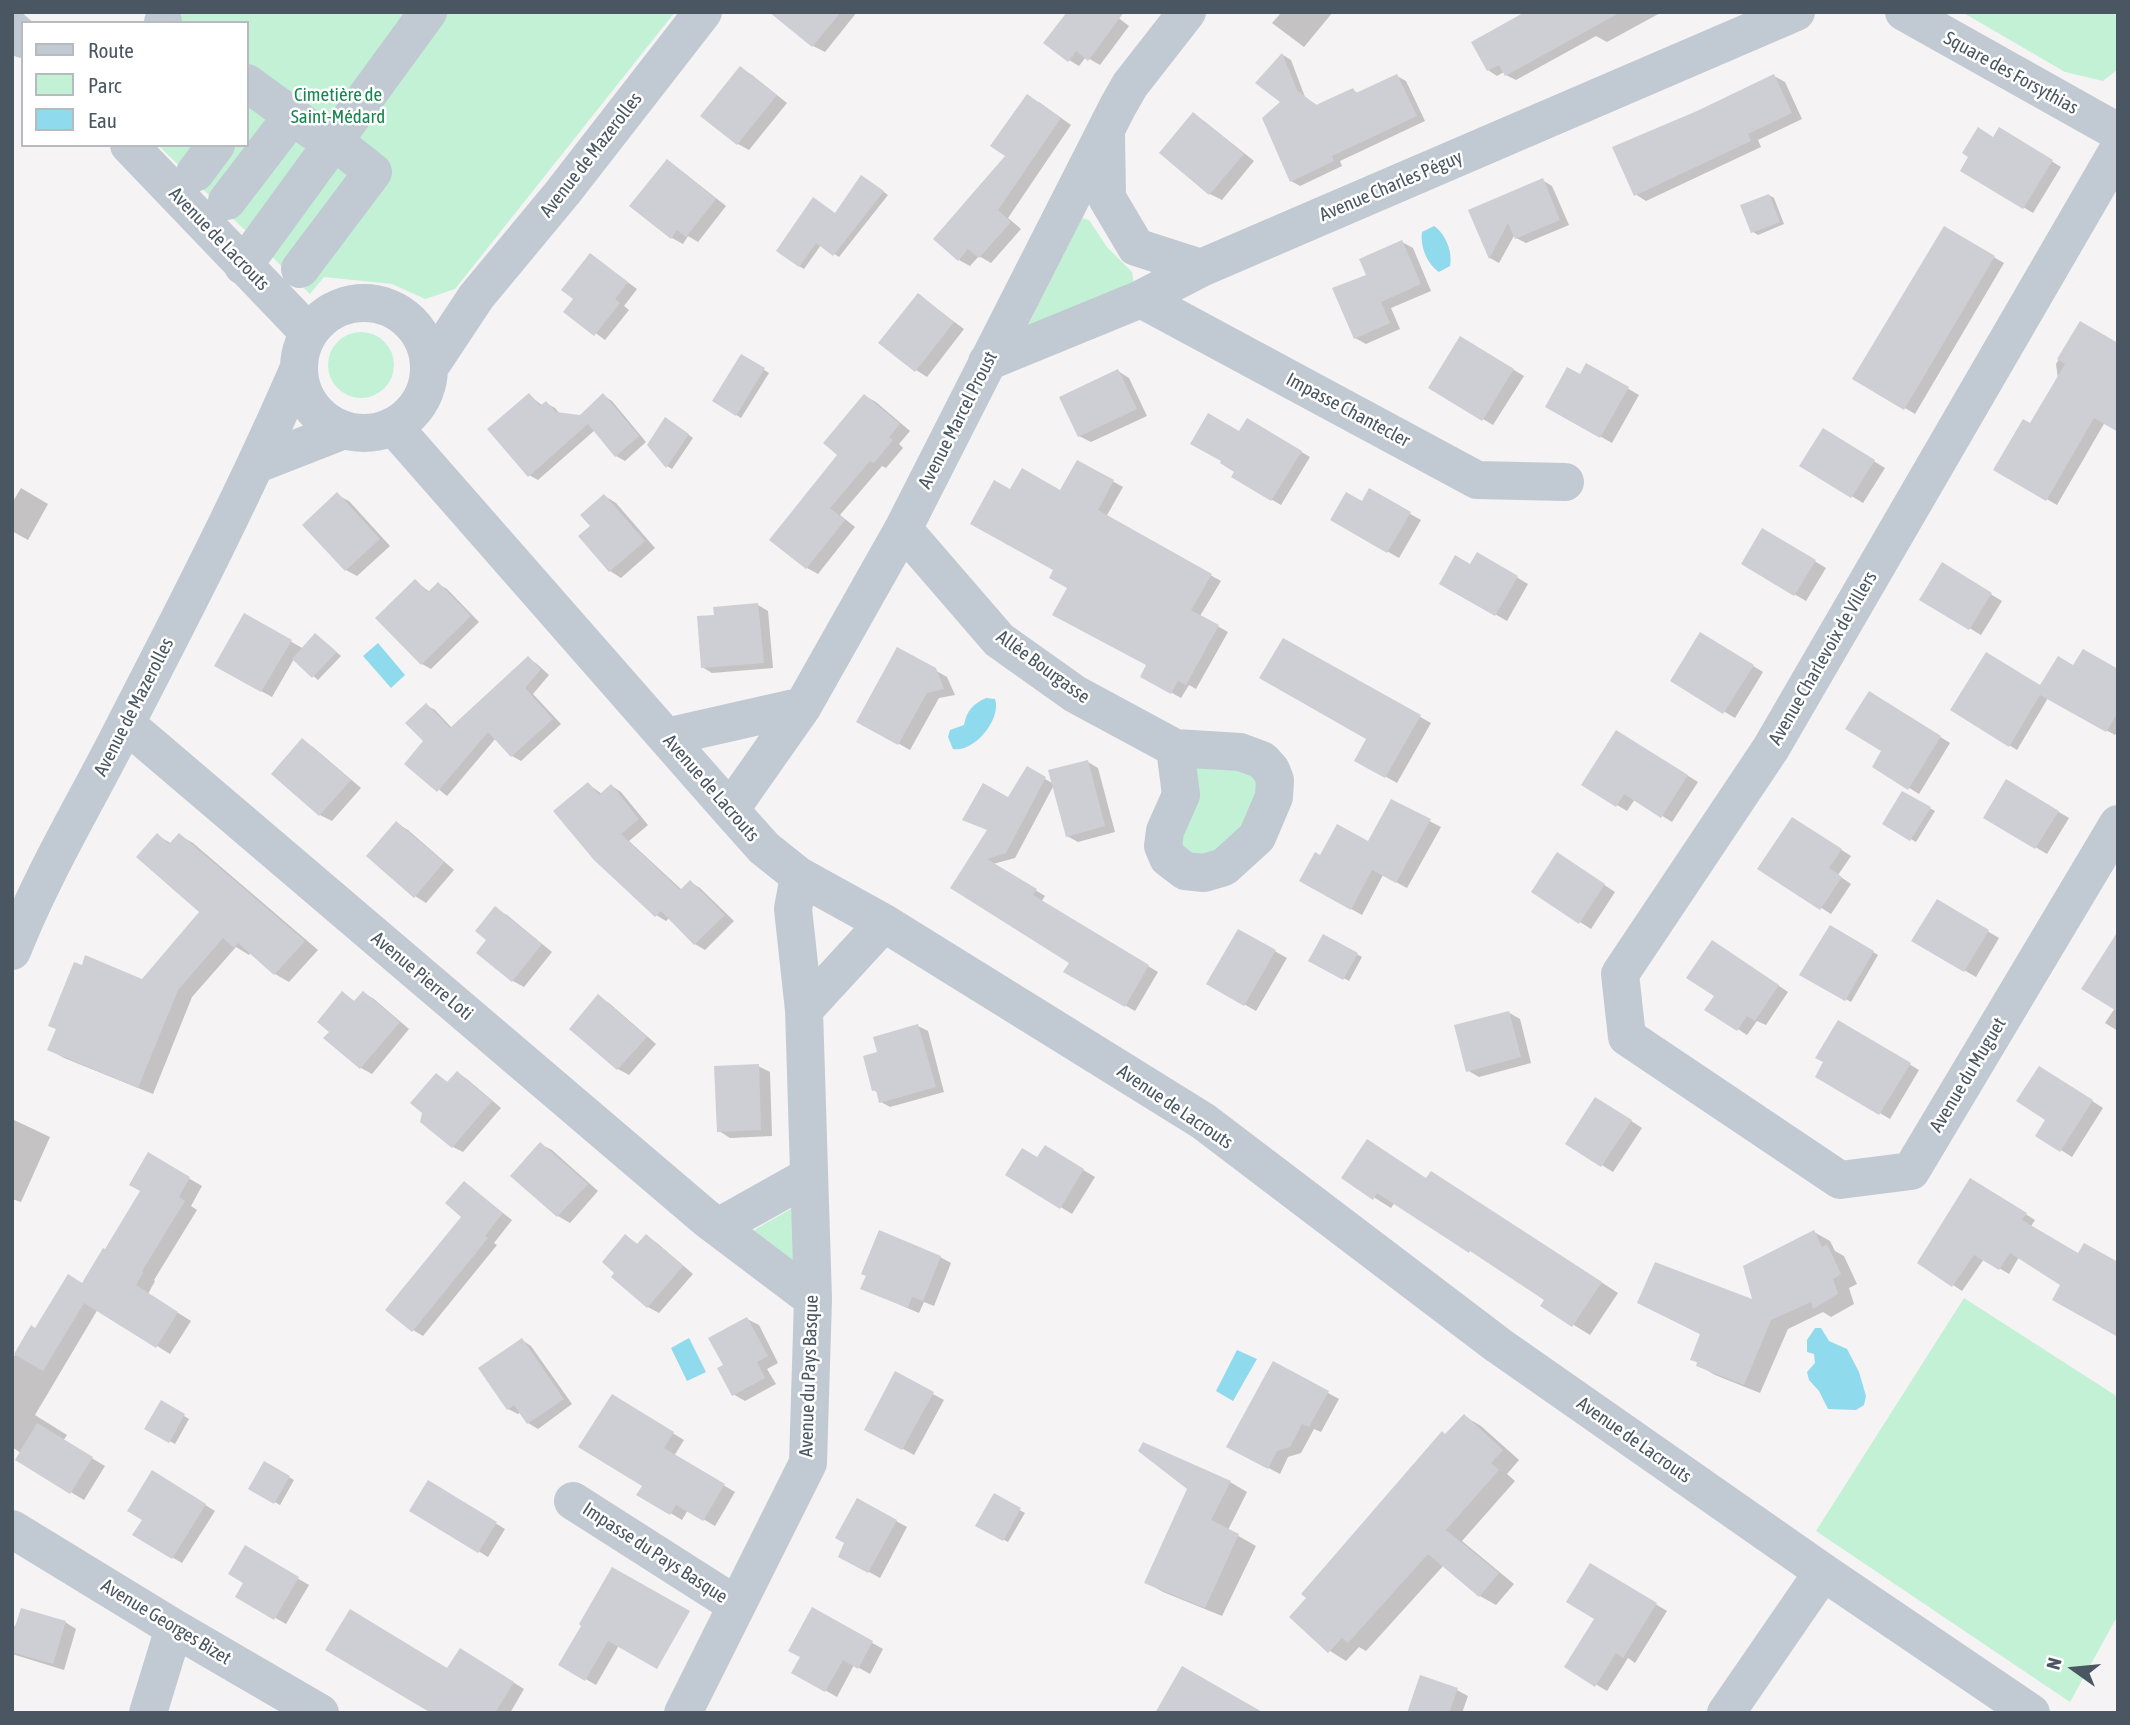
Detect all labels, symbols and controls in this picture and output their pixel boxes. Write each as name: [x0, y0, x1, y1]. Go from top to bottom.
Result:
legend: [21, 21, 248, 147]
street label: Square des Forsythias: [1940, 27, 2082, 119]
text: Route: [88, 38, 134, 62]
text: Parc: [88, 73, 122, 97]
park label: Cimetière de Saint-Médard: [291, 84, 385, 128]
street label: Avenue de Mazerolles: [535, 88, 647, 222]
text: Eau: [88, 108, 117, 132]
street label: Avenue Charles Péguy: [1316, 146, 1466, 226]
street label: Avenue de Lacrouts: [164, 183, 274, 295]
street label: Avenue Marcel Proust: [914, 348, 1002, 492]
street label: Impasse Chantecler: [1282, 368, 1414, 452]
street label: Avenue Charlevoix de Villers: [1764, 567, 1882, 749]
street label: Allée Bourgasse: [992, 626, 1094, 708]
street label: Avenue de Mazerolles: [89, 634, 179, 780]
street label: Avenue de Lacrouts: [658, 730, 764, 846]
street label: Avenue Pierre Loti: [367, 927, 477, 1025]
street label: Avenue du Muguet: [1925, 1014, 2011, 1136]
street label: Avenue de Lacrouts: [1113, 1060, 1237, 1154]
street label: Avenue du Pays Basque: [795, 1295, 823, 1457]
street label: Avenue de Lacrouts: [1572, 1392, 1696, 1488]
street label: Impasse du Pays Basque: [578, 1498, 732, 1608]
street label: Avenue Georges Bizet: [97, 1574, 235, 1670]
north arrow: [2039, 1634, 2109, 1704]
text: N: [2042, 1655, 2066, 1672]

